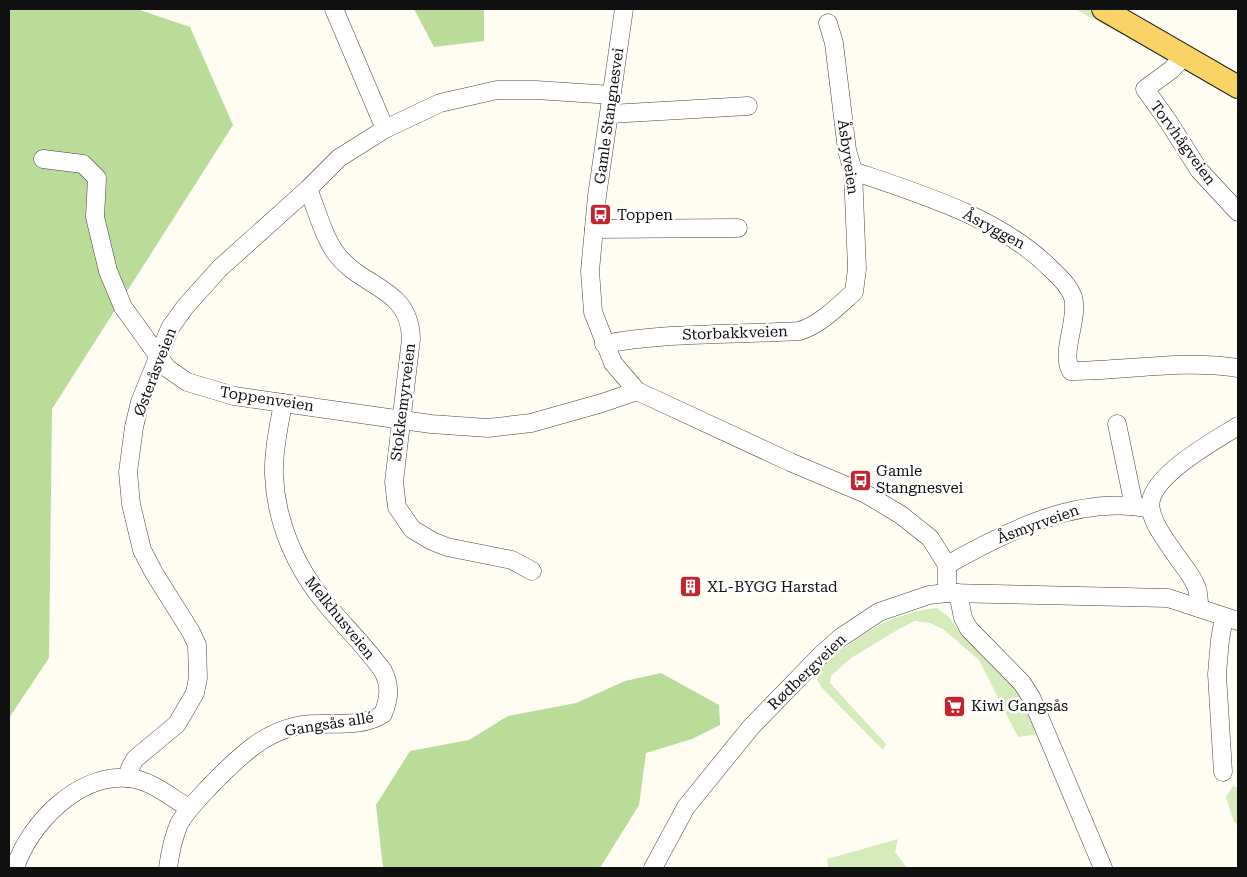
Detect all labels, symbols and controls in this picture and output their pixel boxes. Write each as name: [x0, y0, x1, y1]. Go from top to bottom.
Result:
street label: Gamle Stangnesvei: [591, 46, 628, 185]
street label: Torvhågveien: [1147, 98, 1220, 189]
street label: Åsbyveien: [834, 118, 863, 196]
bus stop icon: Toppen: [589, 203, 613, 227]
street label: Åsryggen: [960, 204, 1029, 253]
place label: Toppen: [617, 206, 673, 224]
street label: Storbakkveien: [682, 322, 788, 344]
street label: Østeråsveien: [130, 325, 180, 419]
street label: Stokkemyrveien: [387, 342, 419, 462]
street label: Toppenveien: [219, 383, 316, 415]
place label: Gamle Stangnesvei: [876, 462, 964, 497]
bus stop icon: Gamle Stangnesvei: [848, 468, 872, 492]
street label: Åsmyrveien: [994, 500, 1082, 547]
street label: Melkhusveien: [301, 573, 379, 663]
building icon: XL-BYGG Harstad: [679, 575, 703, 599]
place label: XL-BYGG Harstad: [707, 578, 838, 596]
street label: Rødbergveien: [764, 630, 850, 714]
supermarket icon: Kiwi Gangsås: [943, 694, 967, 718]
place label: Kiwi Gangsås: [971, 697, 1068, 715]
street label: Gangsås allé: [283, 708, 375, 740]

